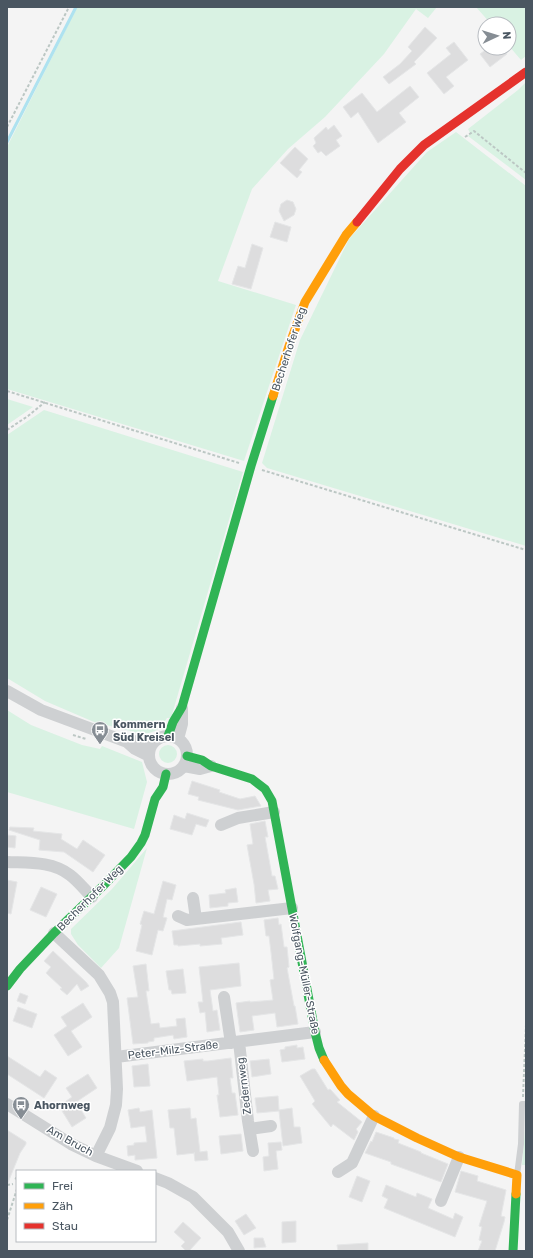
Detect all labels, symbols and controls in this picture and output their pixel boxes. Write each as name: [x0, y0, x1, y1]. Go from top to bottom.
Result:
north arrow: [477, 16, 517, 56]
text: N: [500, 31, 513, 40]
street label: Becherhofer Weg: [269, 305, 309, 393]
place label: Kommern Süd Kreisel: [113, 718, 174, 744]
bus stop icon: Kommern Süd Kreisel: [90, 720, 110, 745]
street label: Becherhofer Weg: [54, 862, 126, 934]
street label: Wolfgang-Müller-Straße: [286, 913, 322, 1035]
street label: Peter-Milz-Straße: [127, 1038, 219, 1062]
street label: Zedernweg: [234, 1057, 254, 1115]
bus stop icon: Ahornweg: [11, 1095, 31, 1120]
place label: Ahornweg: [34, 1099, 90, 1112]
street label: Am Bruch: [45, 1123, 95, 1159]
legend: [16, 1170, 156, 1242]
text: Frei: [52, 1179, 73, 1193]
text: Zäh: [52, 1199, 73, 1213]
text: Stau: [52, 1219, 78, 1233]

